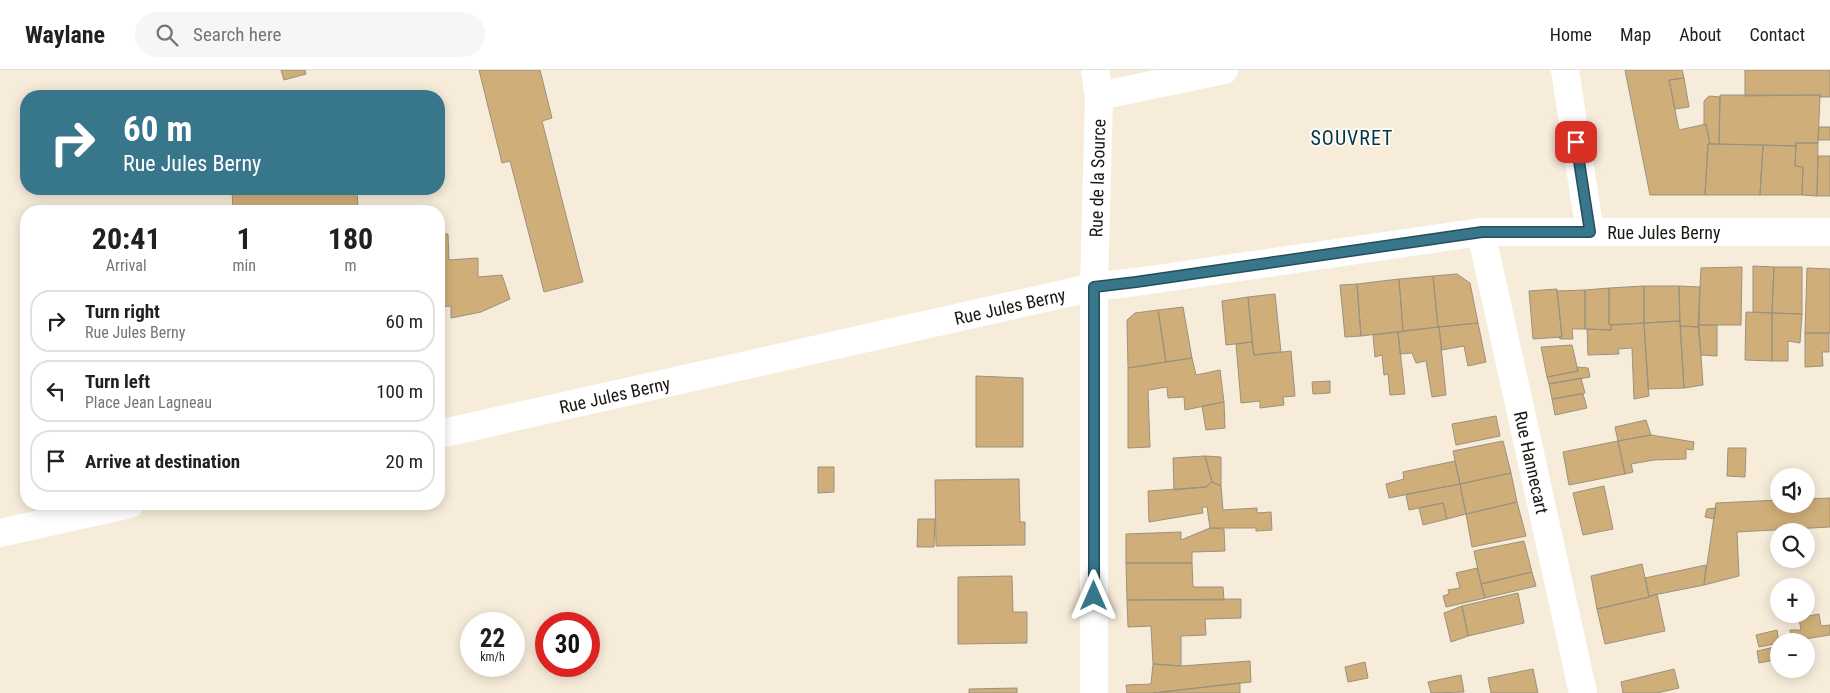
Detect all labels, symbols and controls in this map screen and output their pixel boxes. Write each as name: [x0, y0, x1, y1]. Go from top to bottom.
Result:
search box: [135, 12, 485, 57]
text: Waylane: [25, 21, 105, 49]
icon: search: [153, 21, 181, 49]
text: Search here: [193, 23, 281, 46]
text: Home: [1550, 24, 1592, 45]
text: Map: [1620, 24, 1651, 45]
text: About: [1679, 24, 1721, 45]
text: Contact: [1749, 24, 1805, 45]
text: 60 m: [123, 109, 192, 150]
icon: right: [40, 110, 105, 175]
street label: Rue de la Source: [1085, 119, 1109, 238]
pin: [1555, 121, 1597, 163]
district label: SOUVRET: [1311, 126, 1394, 150]
icon: arrive: [1562, 128, 1590, 156]
text: Rue Jules Berny: [123, 151, 261, 176]
text: 20:41: [92, 221, 161, 256]
text: 1: [237, 221, 252, 256]
text: 180: [328, 221, 373, 256]
street label: Rue Jules Berny: [1607, 222, 1721, 243]
text: Arrival: [106, 256, 147, 275]
text: min: [232, 256, 256, 275]
text: m: [344, 256, 356, 275]
street label: Rue Jules Berny: [952, 283, 1068, 329]
text: Turn right: [85, 300, 160, 323]
icon: right: [42, 307, 70, 335]
text: 60 m: [386, 310, 423, 333]
text: Rue Jules Berny: [85, 323, 186, 342]
text: Turn left: [85, 370, 150, 393]
street label: Rue Jules Berny: [557, 372, 673, 417]
icon: left: [42, 377, 70, 405]
text: 100 m: [376, 380, 423, 403]
text: Place Jean Lagneau: [85, 393, 212, 412]
street label: Rue Hannecart: [1510, 409, 1554, 516]
icon: arrive: [42, 447, 70, 475]
text: Arrive at destination: [85, 450, 240, 473]
text: 20 m: [386, 450, 423, 473]
map controls: [1770, 468, 1815, 678]
button: sound: [1770, 468, 1815, 513]
button: search: [1770, 523, 1815, 568]
position arrow: [1067, 569, 1119, 621]
button: +: [1770, 578, 1815, 623]
speed limit sign: 30: [535, 612, 600, 677]
text: 22: [480, 624, 505, 653]
button: −: [1770, 633, 1815, 678]
text: km/h: [480, 650, 505, 664]

